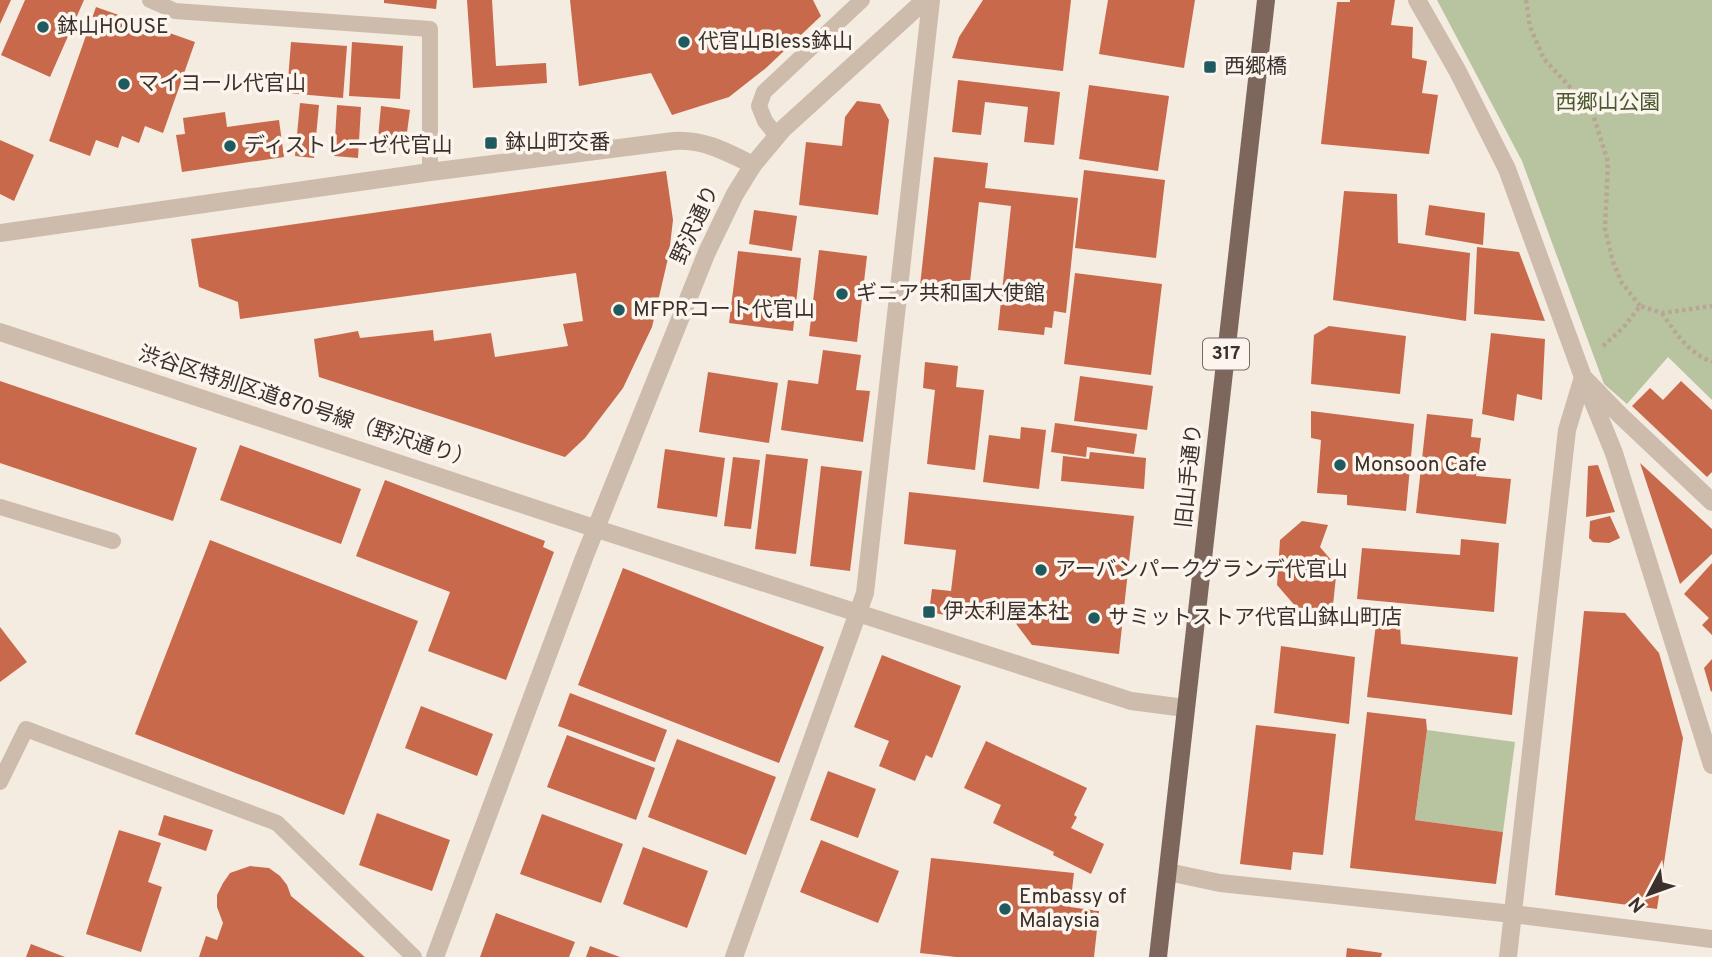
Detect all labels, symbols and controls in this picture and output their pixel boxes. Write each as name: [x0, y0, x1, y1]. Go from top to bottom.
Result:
place label: 鉢山HOUSE: [57, 14, 169, 41]
marker: 鉢山HOUSE: [35, 19, 51, 35]
place label: 代官山Bless鉢山: [698, 29, 853, 56]
marker: 代官山Bless鉢山: [676, 34, 692, 50]
place label: 西郷橋: [1224, 54, 1287, 81]
marker: 西郷橋: [1202, 59, 1218, 75]
place label: マイヨール代官山: [138, 71, 306, 98]
marker: マイヨール代官山: [116, 76, 132, 92]
park label: 西郷山公園: [1556, 90, 1661, 117]
place label: 鉢山町交番: [505, 130, 610, 157]
place label: ディストレーゼ代官山: [244, 133, 453, 160]
marker: 鉢山町交番: [483, 135, 499, 151]
marker: ディストレーゼ代官山: [222, 138, 238, 154]
street label: 野沢通り: [666, 181, 726, 269]
place label: ギニア共和国大使館: [856, 281, 1045, 308]
marker: ギニア共和国大使館: [834, 286, 850, 302]
place label: MFPRコート代官山: [633, 297, 815, 324]
marker: MFPRコート代官山: [611, 302, 627, 318]
road number: 317: [1203, 338, 1249, 370]
street label: 渋谷区特別区道870号線（野沢通り）: [135, 341, 477, 475]
street label: 旧山手通り: [1171, 422, 1209, 530]
place label: Monsoon Cafe: [1354, 452, 1487, 479]
marker: Monsoon Cafe: [1332, 457, 1348, 473]
place label: アーバンパークグランデ代官山: [1055, 557, 1348, 584]
marker: アーバンパークグランデ代官山: [1033, 562, 1049, 578]
place label: 伊太利屋本社: [943, 599, 1069, 626]
marker: 伊太利屋本社: [921, 604, 937, 620]
place label: サミットストア代官山鉢山町店: [1108, 605, 1402, 632]
marker: サミットストア代官山鉢山町店: [1086, 610, 1102, 626]
north arrow: [1614, 859, 1684, 929]
place label: Embassy of Malaysia: [1019, 884, 1126, 935]
text: N: [1624, 891, 1651, 917]
marker: Embassy of Malaysia: [997, 901, 1013, 917]

